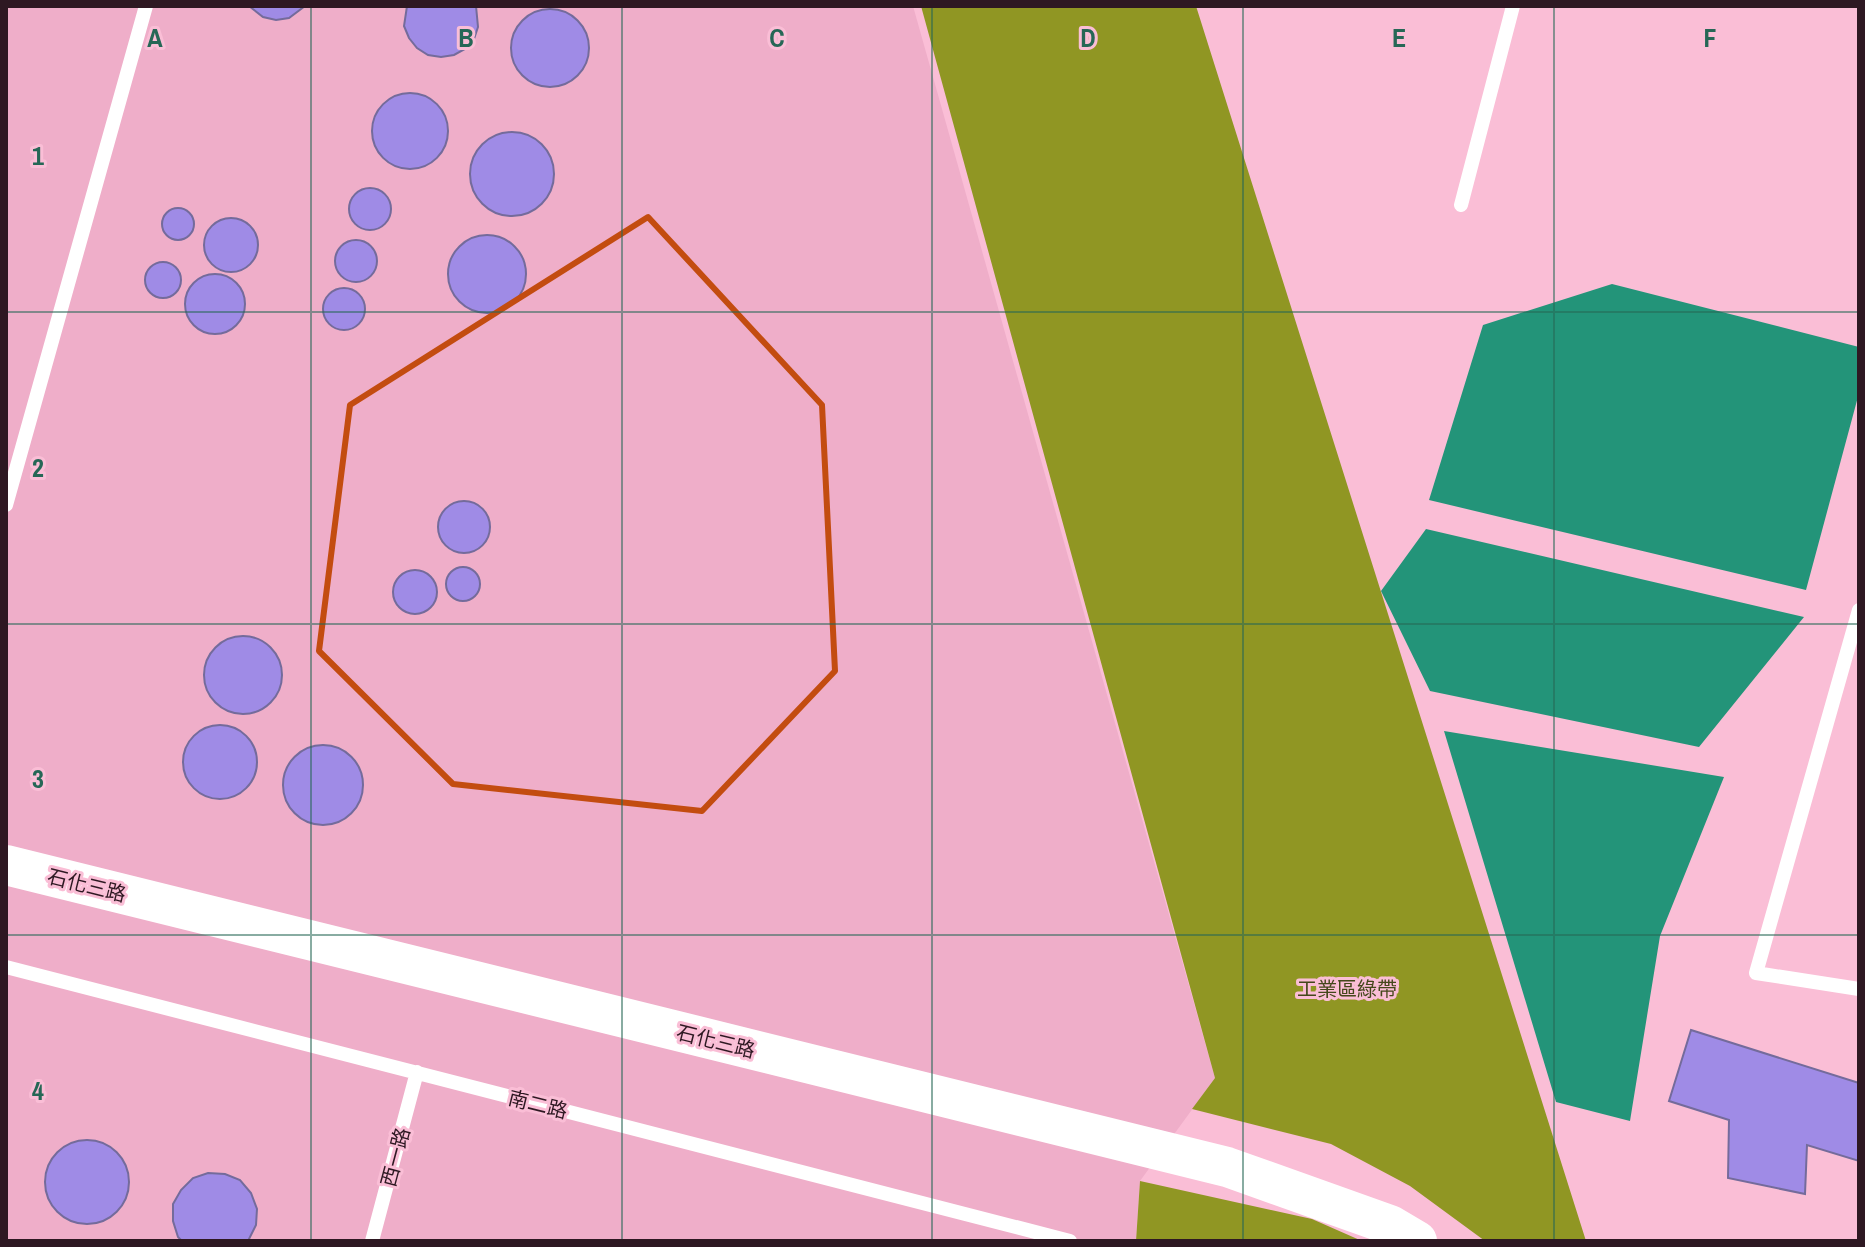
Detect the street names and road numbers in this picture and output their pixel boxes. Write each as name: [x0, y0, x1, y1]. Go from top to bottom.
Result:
street label: 石化三路: [45, 862, 129, 908]
street label: 石化三路: [674, 1018, 758, 1064]
street label: 南二路: [506, 1084, 570, 1124]
street label: 西一路: [374, 1125, 416, 1189]

